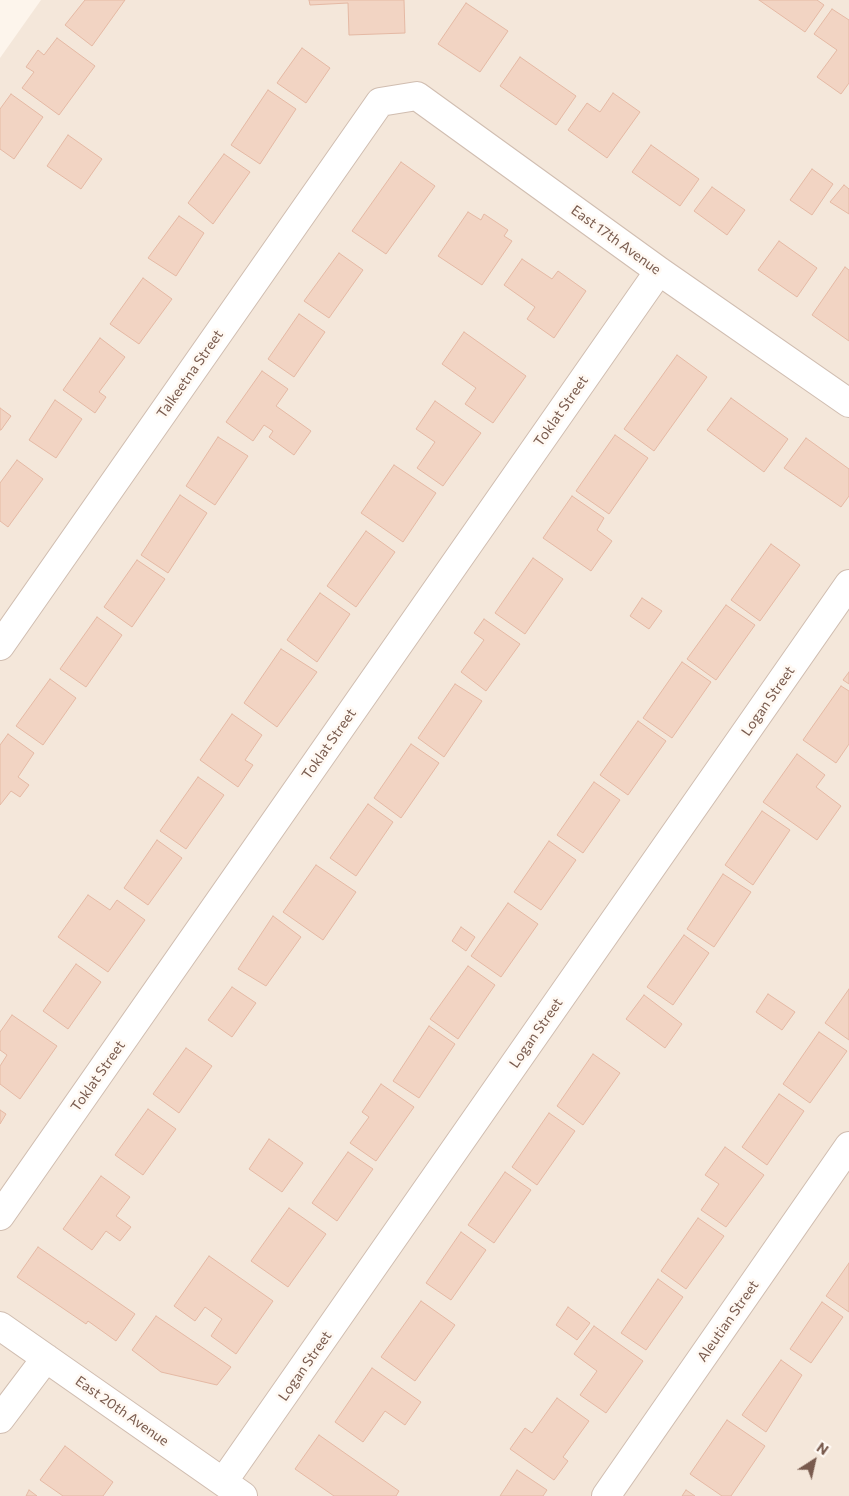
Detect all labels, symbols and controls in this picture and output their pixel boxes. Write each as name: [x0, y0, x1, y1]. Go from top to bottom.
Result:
street label: East 17th Avenue: [568, 202, 664, 278]
street label: Talkeetna Street: [153, 327, 227, 421]
street label: Toklat Street: [530, 372, 592, 450]
street label: Logan Street: [738, 663, 798, 739]
street label: Toklat Street: [298, 705, 360, 783]
street label: Logan Street: [506, 995, 566, 1071]
street label: Toklat Street: [67, 1037, 129, 1115]
street label: Aleutian Street: [694, 1277, 762, 1365]
street label: Logan Street: [275, 1328, 335, 1404]
street label: East 20th Avenue: [72, 1372, 172, 1450]
north arrow: [789, 1436, 839, 1486]
text: N: [814, 1438, 832, 1458]

